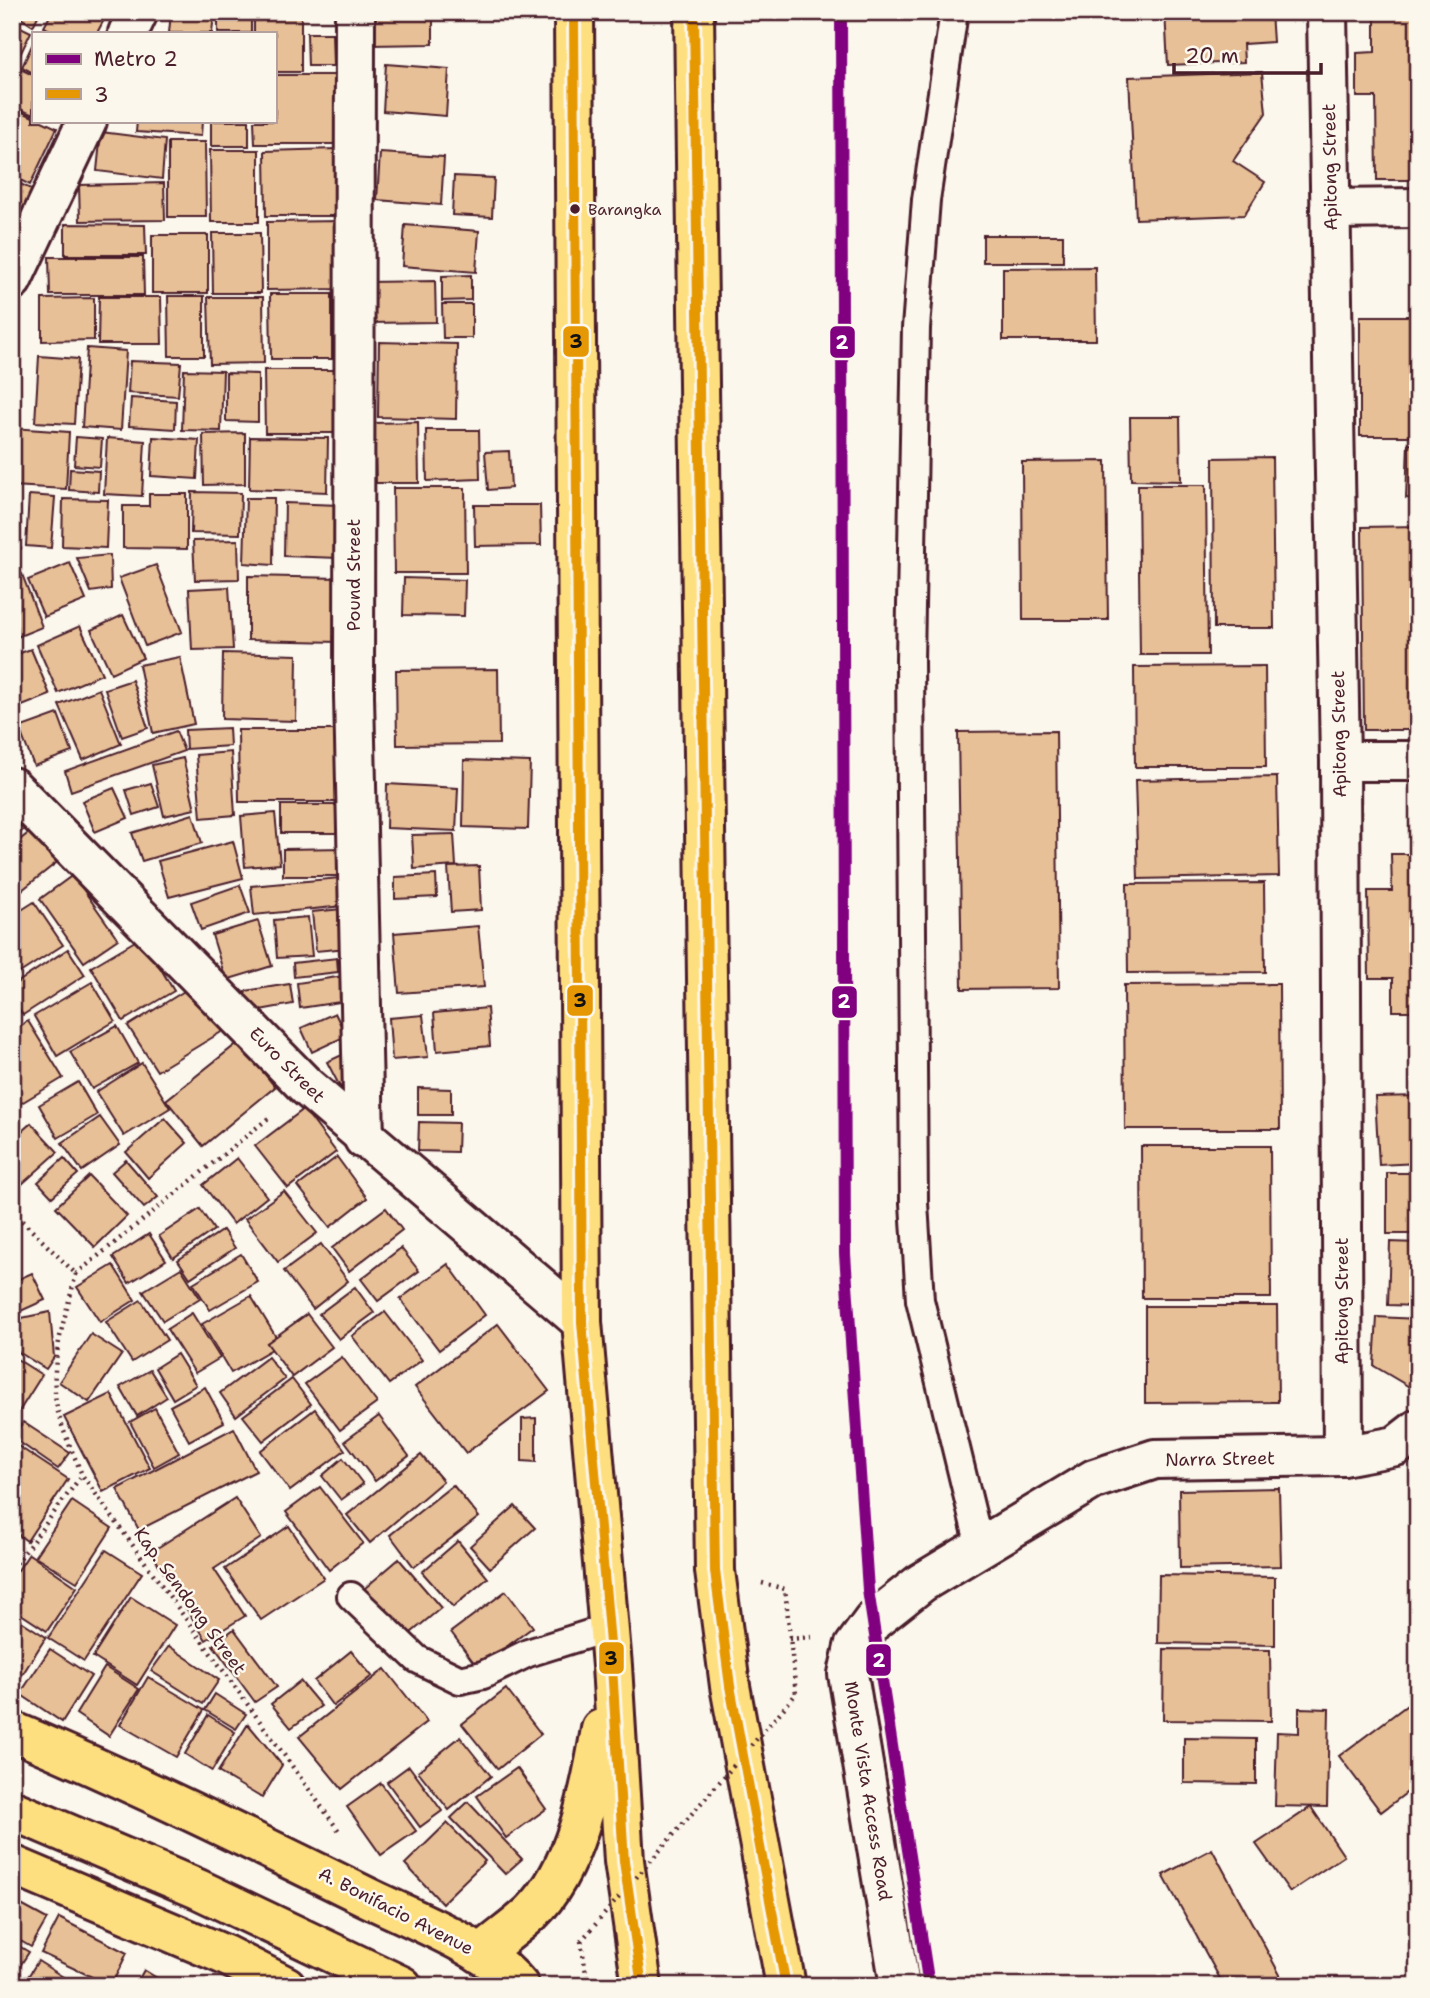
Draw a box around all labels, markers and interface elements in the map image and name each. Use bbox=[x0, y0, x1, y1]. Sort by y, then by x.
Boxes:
legend bbox=[32, 32, 276, 122]
scale bar bbox=[1174, 32, 1322, 76]
text: 20 m bbox=[1185, 42, 1239, 70]
text: Metro 2 bbox=[94, 45, 178, 73]
text: 3 bbox=[94, 81, 109, 109]
street label: Apitong Street bbox=[1317, 103, 1343, 231]
place label: Barangka bbox=[588, 199, 662, 220]
marker: Barangka bbox=[568, 202, 582, 216]
line badge: 3 bbox=[562, 325, 590, 358]
line badge: 2 bbox=[829, 325, 856, 359]
text: 3 bbox=[569, 329, 583, 354]
text: 2 bbox=[835, 330, 849, 355]
street label: Pound Street bbox=[342, 519, 366, 631]
street label: Apitong Street bbox=[1326, 670, 1352, 798]
line badge: 3 bbox=[566, 984, 594, 1017]
line badge: 2 bbox=[831, 985, 858, 1019]
text: 3 bbox=[573, 988, 587, 1013]
text: 2 bbox=[837, 989, 851, 1014]
street label: Euro Street bbox=[244, 1022, 330, 1108]
street label: Apitong Street bbox=[1330, 1237, 1354, 1365]
street label: Narra Street bbox=[1165, 1446, 1275, 1472]
street label: Kap. Sendong Street bbox=[128, 1523, 252, 1680]
line badge: 3 bbox=[598, 1641, 625, 1675]
line badge: 2 bbox=[865, 1643, 892, 1677]
text: 3 bbox=[604, 1646, 618, 1671]
text: 2 bbox=[872, 1648, 886, 1673]
street label: Monte Vista Access Road bbox=[839, 1679, 897, 1903]
street label: A. Bonifacio Avenue bbox=[314, 1861, 478, 1961]

